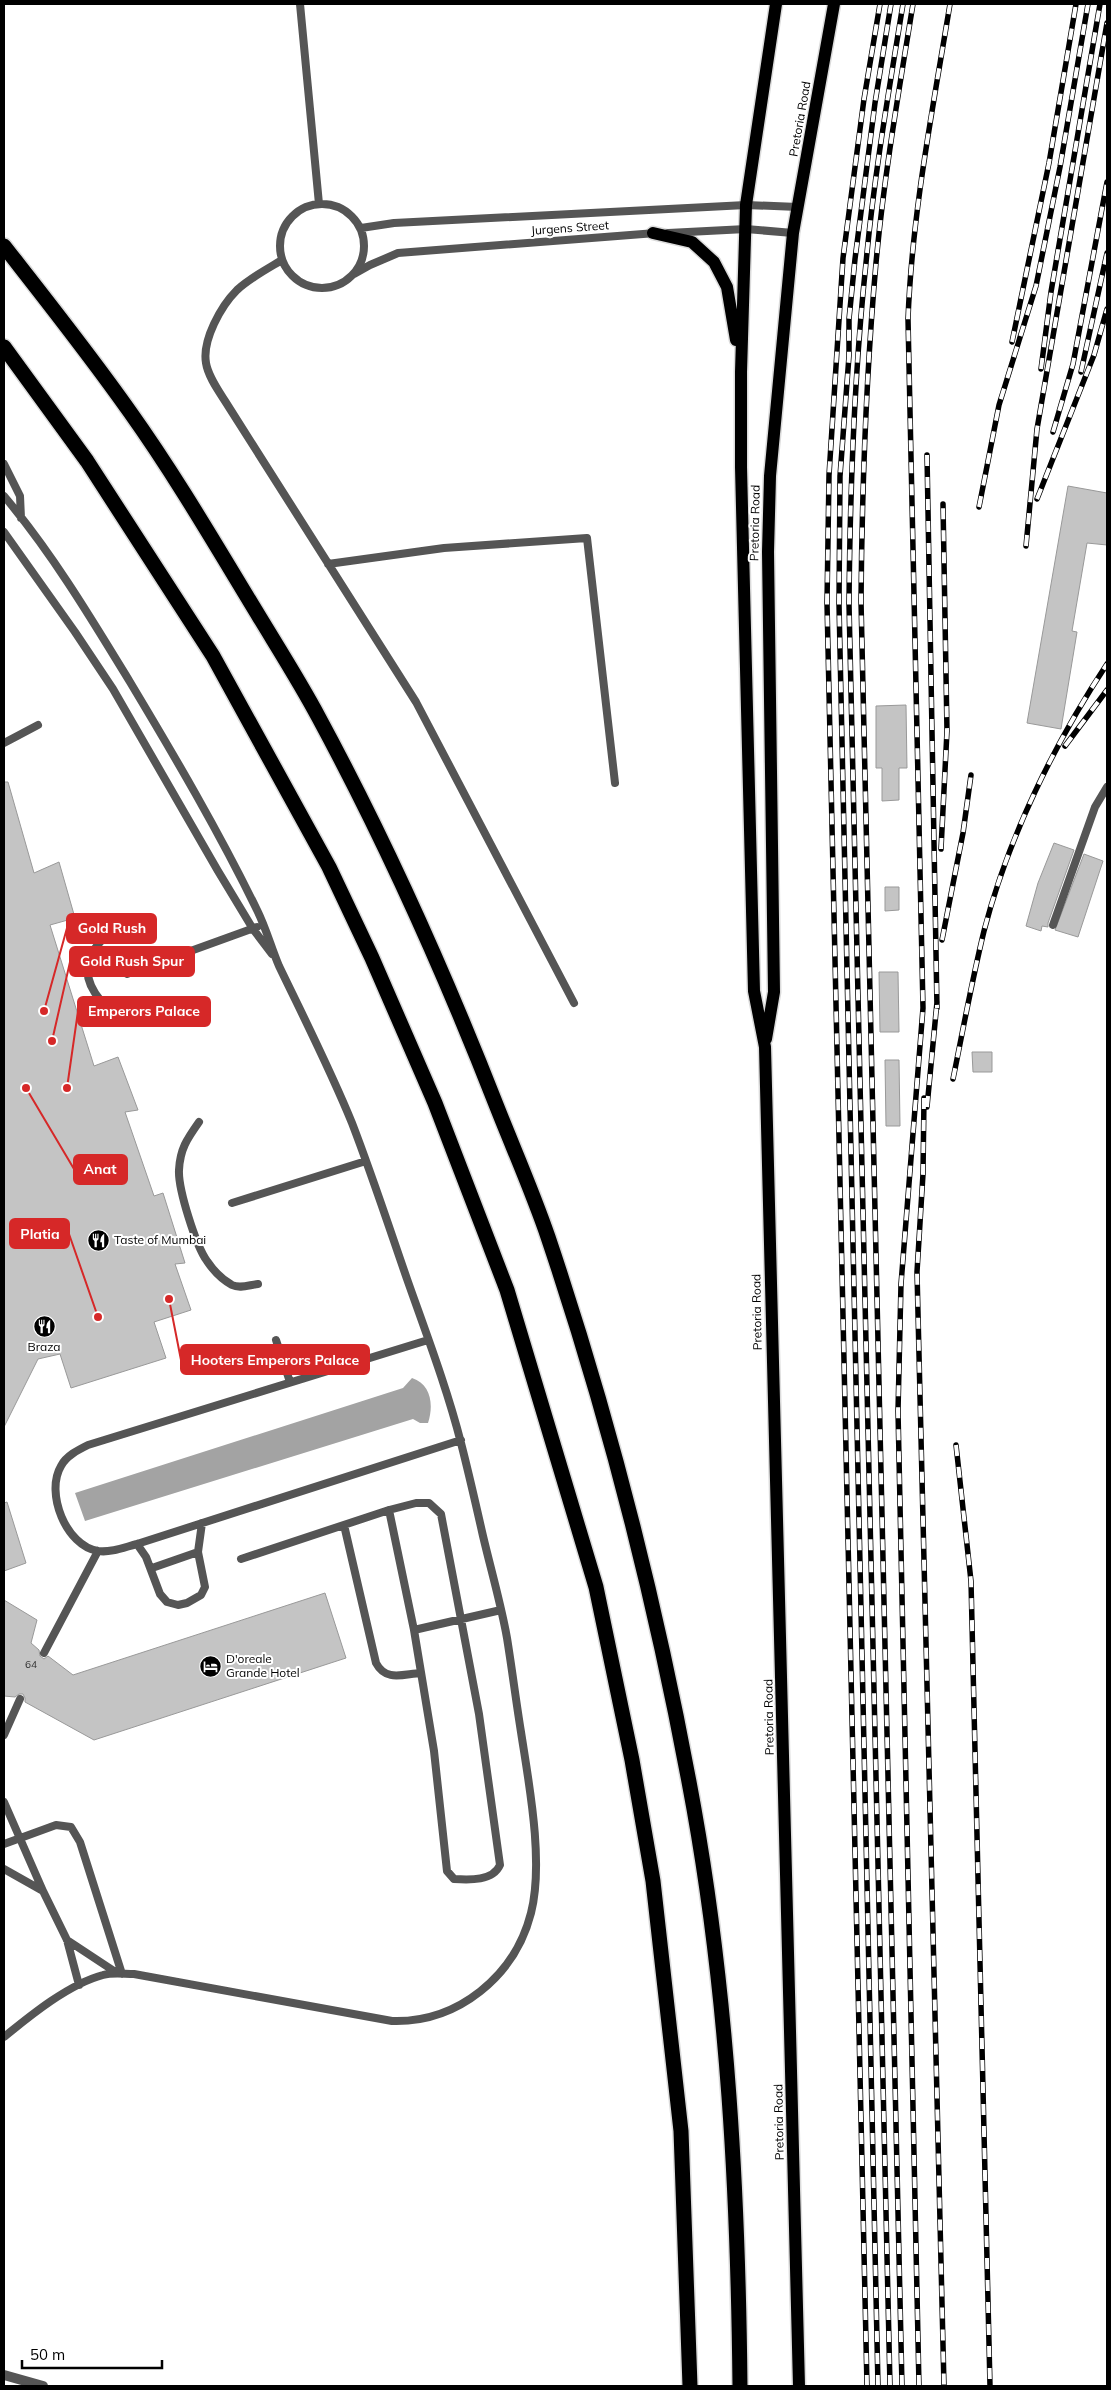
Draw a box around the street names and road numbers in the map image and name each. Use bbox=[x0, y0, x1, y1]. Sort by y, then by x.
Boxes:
street label: Pretoria Road bbox=[785, 80, 814, 158]
street label: Jurgens Street bbox=[530, 217, 610, 238]
street label: Pretoria Road bbox=[746, 485, 763, 561]
street label: Pretoria Road bbox=[748, 1274, 765, 1350]
street label: Pretoria Road bbox=[760, 1679, 777, 1755]
street label: Pretoria Road bbox=[770, 2084, 787, 2160]

